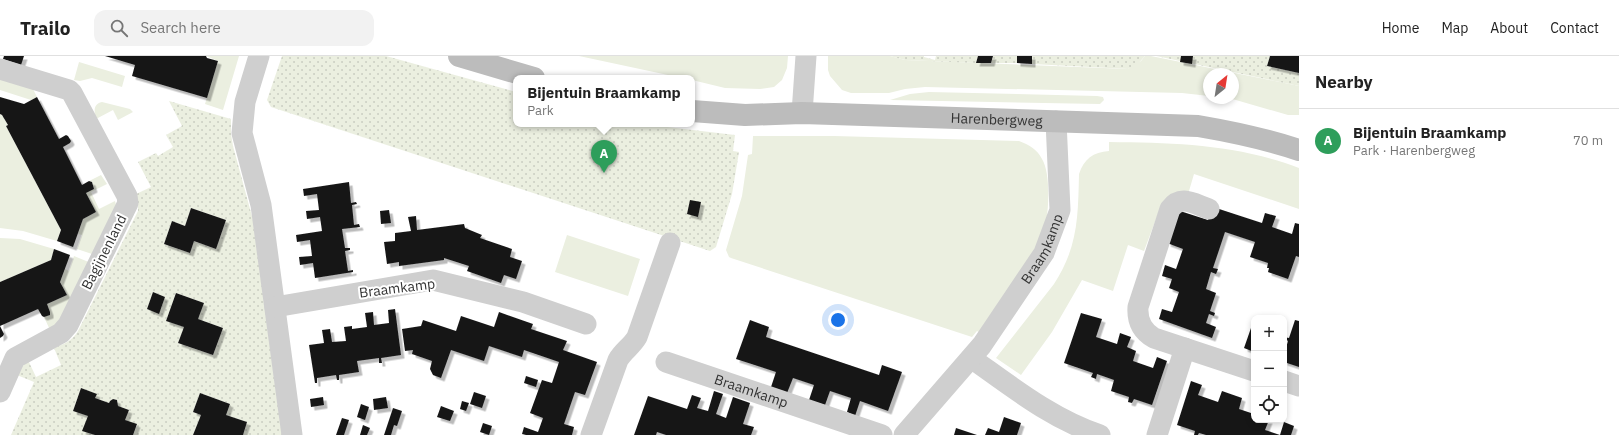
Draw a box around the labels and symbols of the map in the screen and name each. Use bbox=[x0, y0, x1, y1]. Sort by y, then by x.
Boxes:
north arrow bbox=[1203, 68, 1239, 104]
street label: Harenbergweg bbox=[950, 109, 1044, 130]
pin: A bbox=[591, 140, 617, 173]
street label: Bagijnenland bbox=[77, 211, 131, 293]
street label: Braamkamp bbox=[1017, 211, 1067, 287]
street label: Braamkamp bbox=[358, 274, 436, 302]
your location bbox=[828, 310, 848, 330]
street label: Braamkamp bbox=[712, 370, 790, 412]

